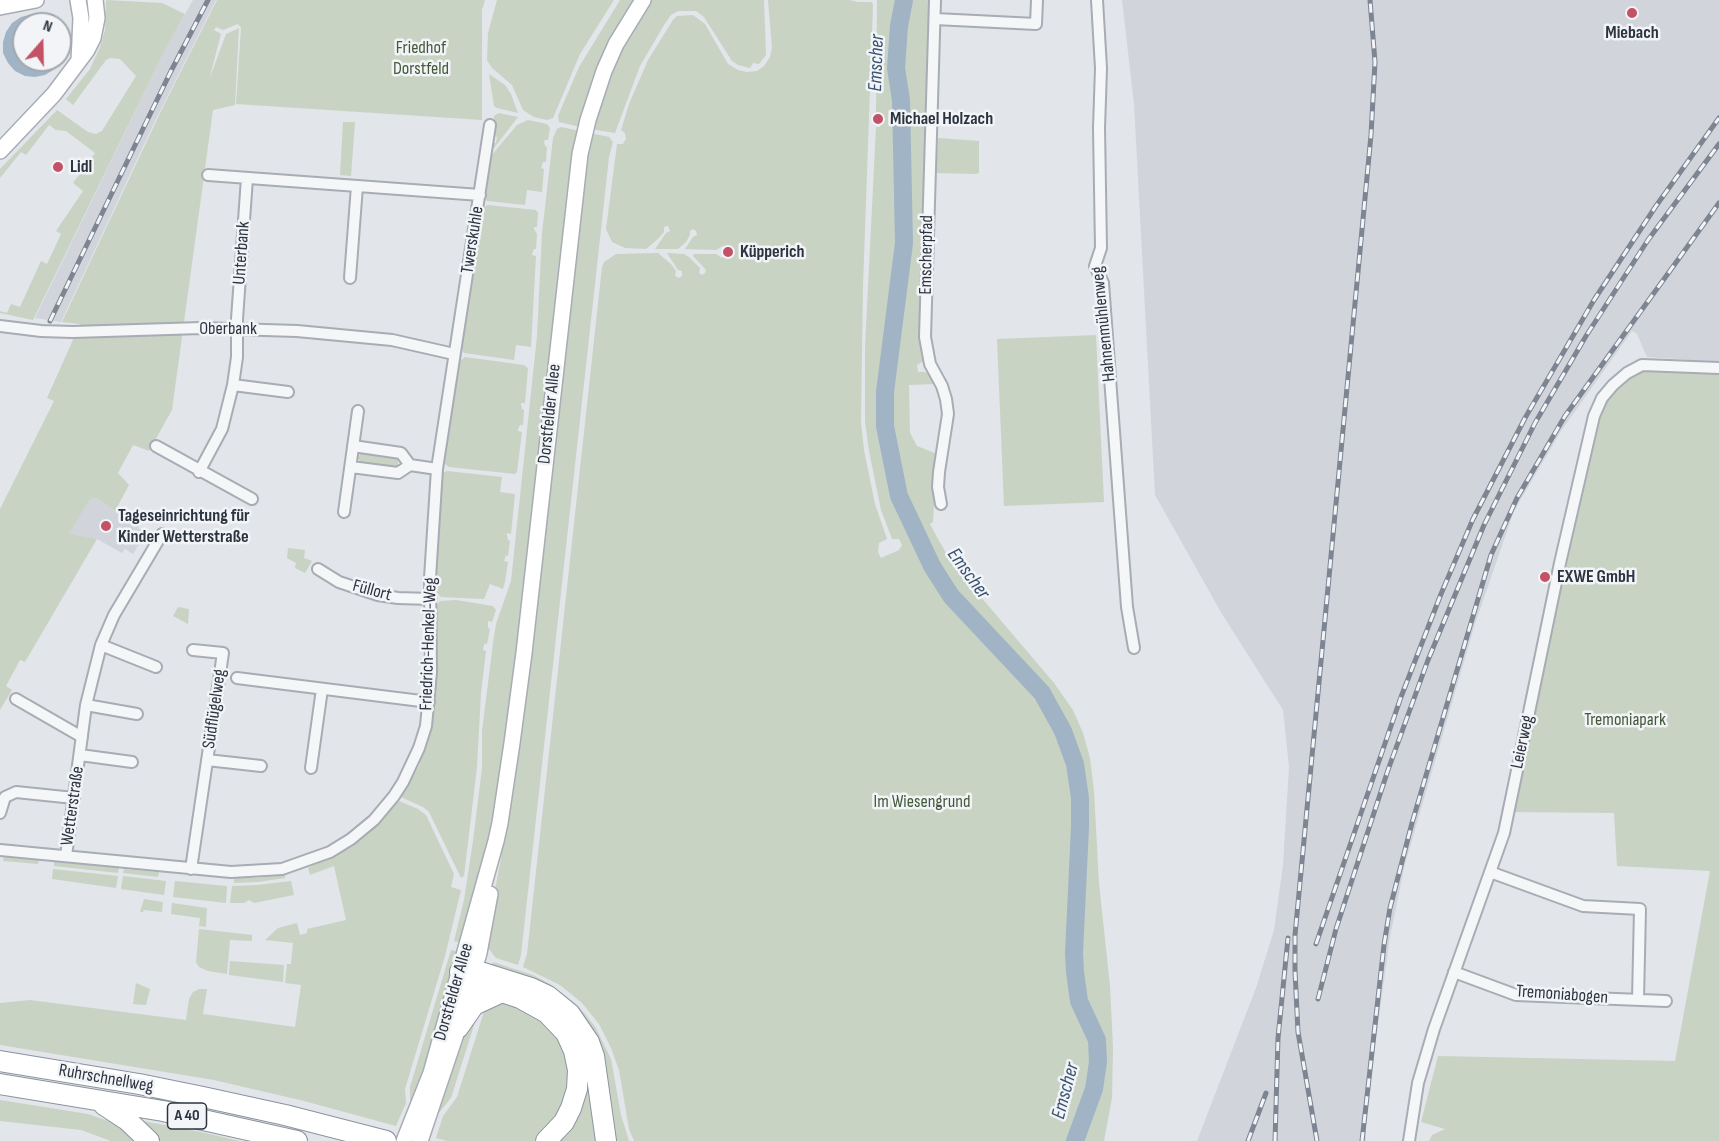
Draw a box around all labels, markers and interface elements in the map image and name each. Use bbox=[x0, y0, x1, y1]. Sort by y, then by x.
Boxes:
marker: Miebach bbox=[1625, 6, 1639, 20]
north arrow bbox=[12, 12, 72, 72]
text: N bbox=[40, 16, 55, 37]
place label: Miebach bbox=[1605, 22, 1659, 44]
water label: Emscher bbox=[864, 34, 890, 92]
park label: Friedhof Dorstfeld bbox=[393, 37, 449, 80]
place label: Michael Holzach bbox=[890, 108, 993, 130]
marker: Michael Holzach bbox=[871, 112, 885, 126]
place label: Lidl bbox=[70, 156, 92, 178]
marker: Lidl bbox=[51, 160, 65, 174]
street label: Twerskuhle bbox=[457, 205, 489, 275]
street label: Emscherpfad bbox=[916, 215, 938, 295]
street label: Unterbank bbox=[229, 221, 255, 285]
place label: Küpperich bbox=[740, 241, 805, 263]
marker: Küpperich bbox=[721, 245, 735, 259]
street label: Hahnenmühlenweg bbox=[1087, 265, 1121, 383]
street label: Oberbank bbox=[199, 318, 257, 340]
street label: Dorstfelder Allee bbox=[534, 363, 566, 465]
place label: Tageseinrichtung für Kinder Wetterstraße bbox=[118, 505, 250, 548]
marker: Tageseinrichtung für Kinder Wetterstraße bbox=[99, 519, 113, 533]
water label: Emscher bbox=[941, 544, 995, 604]
place label: EXWE GmbH bbox=[1557, 566, 1635, 588]
marker: EXWE GmbH bbox=[1538, 570, 1552, 584]
street label: Füllort bbox=[350, 575, 394, 607]
street label: Friedrich-Henkel-Weg bbox=[416, 577, 442, 711]
street label: Südflügelweg bbox=[199, 668, 231, 750]
park label: Tremoniapark bbox=[1584, 709, 1666, 731]
street label: Leierweg bbox=[1507, 713, 1539, 771]
street label: Wetterstraße bbox=[57, 765, 89, 847]
park label: Im Wiesengrund bbox=[874, 791, 970, 813]
street label: Dorstfelder Allee bbox=[430, 941, 478, 1043]
street label: Tremoniabogen bbox=[1515, 981, 1609, 1009]
street label: Ruhrschnellweg bbox=[57, 1060, 155, 1098]
water label: Emscher bbox=[1047, 1060, 1085, 1122]
road number: A 40 bbox=[168, 1103, 207, 1129]

